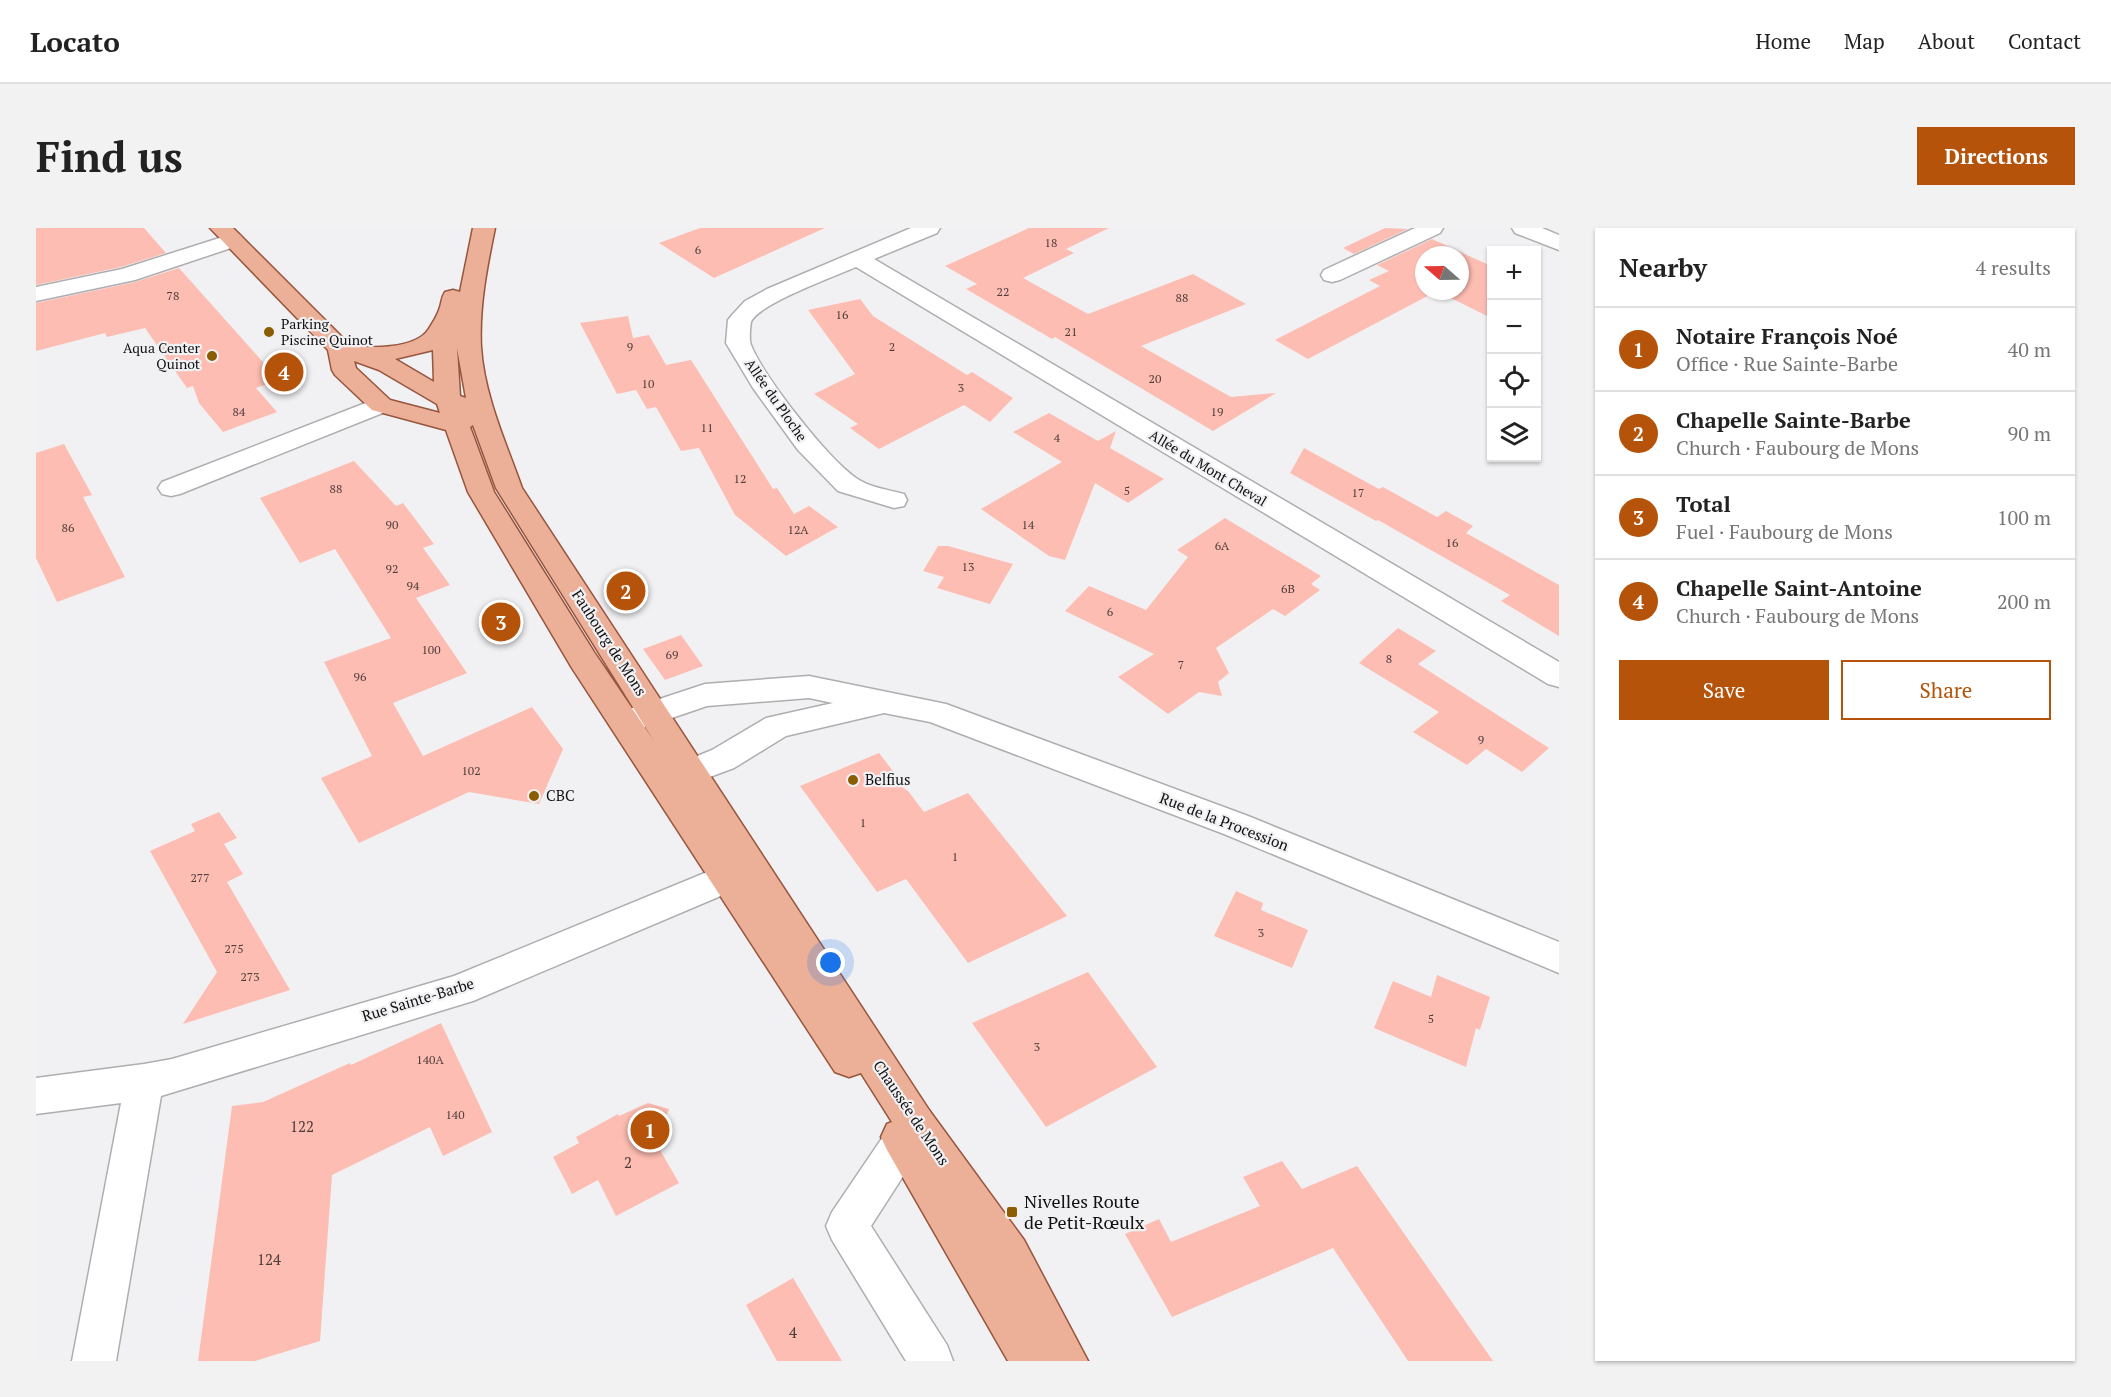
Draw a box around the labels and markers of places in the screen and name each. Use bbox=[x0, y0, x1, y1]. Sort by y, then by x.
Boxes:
place label: Parking Piscine Quinot bbox=[281, 314, 374, 349]
marker: Parking Piscine Quinot bbox=[262, 325, 276, 339]
place label: Aqua Center Quinot bbox=[123, 338, 201, 373]
marker: Aqua Center Quinot bbox=[205, 349, 219, 363]
pin: 4 bbox=[264, 350, 304, 394]
pin: 2 bbox=[606, 568, 646, 614]
pin: 3 bbox=[482, 600, 520, 644]
place label: Belfius bbox=[865, 769, 910, 789]
marker: Belfius bbox=[846, 773, 860, 787]
place label: CBC bbox=[546, 785, 575, 805]
marker: CBC bbox=[527, 789, 541, 803]
pin: 1 bbox=[630, 1108, 670, 1152]
place label: Nivelles Route de Petit-Rœulx bbox=[1024, 1189, 1145, 1234]
marker: Nivelles Route de Petit-Rœulx bbox=[1005, 1205, 1019, 1219]

